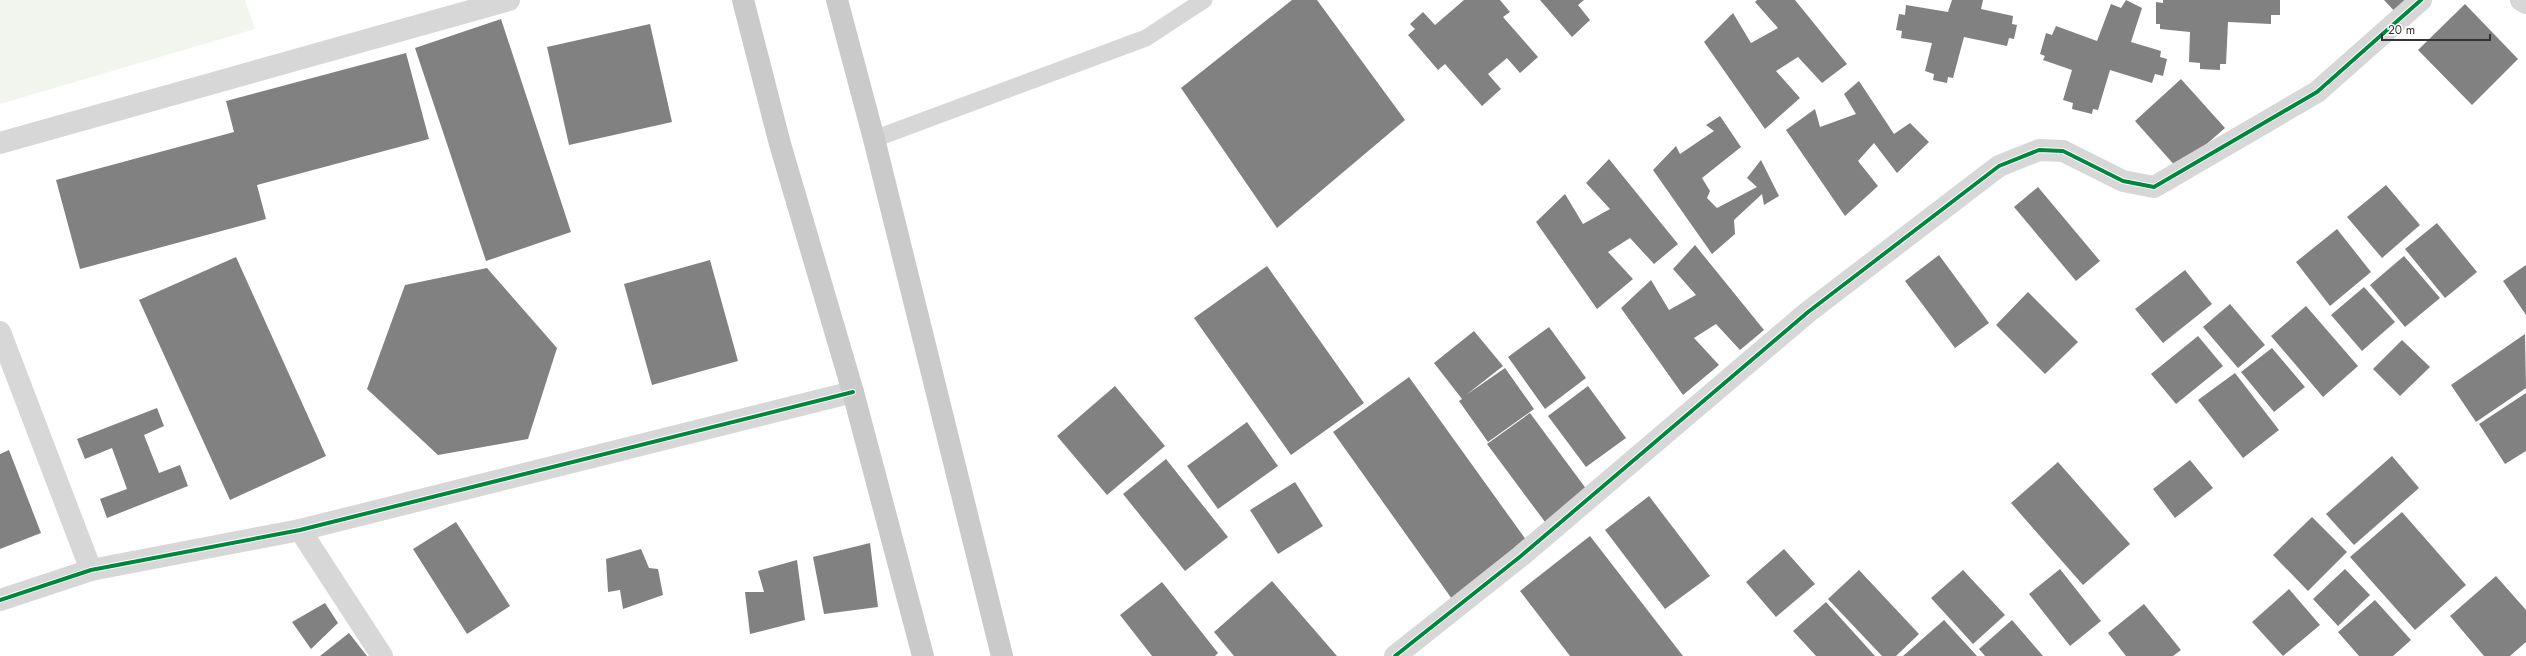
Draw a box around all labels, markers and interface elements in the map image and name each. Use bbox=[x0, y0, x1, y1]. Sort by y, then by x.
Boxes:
scale bar bbox=[2382, 16, 2490, 42]
text: 20 m bbox=[2388, 21, 2415, 39]

